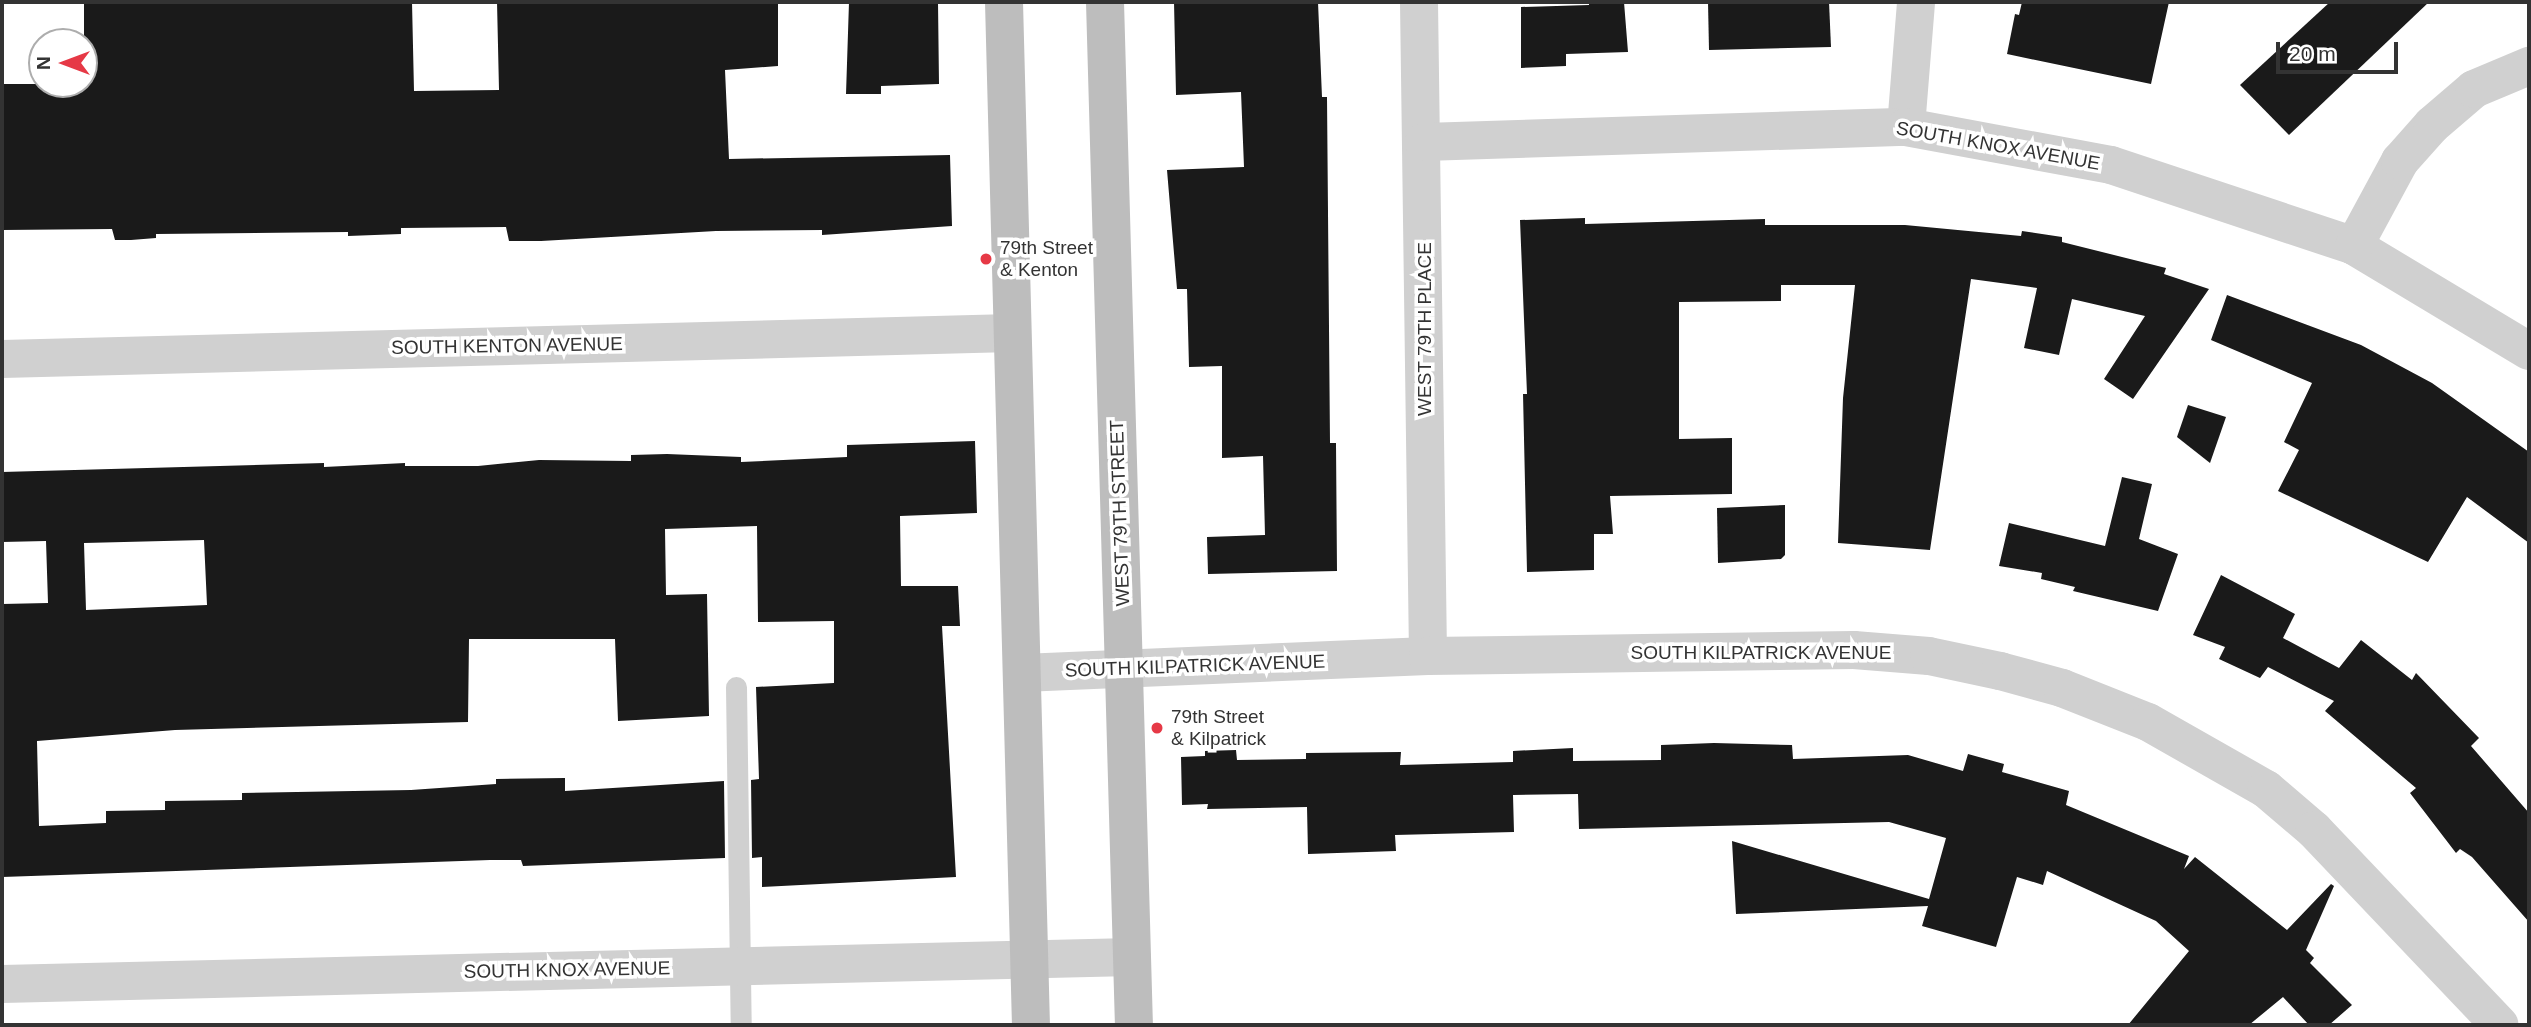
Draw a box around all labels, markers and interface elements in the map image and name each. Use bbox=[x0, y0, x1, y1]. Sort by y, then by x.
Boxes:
north arrow bbox=[28, 28, 98, 98]
scale bar bbox=[2279, 28, 2402, 72]
text: 20 m bbox=[2289, 42, 2336, 65]
text: N bbox=[33, 56, 54, 70]
street label: SOUTH KNOX AVENUE bbox=[1894, 117, 2102, 175]
place label: 79th Street & Kenton bbox=[1000, 237, 1093, 281]
street label: WEST 79TH PLACE bbox=[1414, 242, 1436, 416]
marker: 79th Street & Kenton bbox=[978, 251, 994, 267]
street label: SOUTH KENTON AVENUE bbox=[391, 333, 623, 359]
street label: WEST 79TH STREET bbox=[1105, 419, 1135, 607]
street label: SOUTH KILPATRICK AVENUE bbox=[1630, 642, 1892, 664]
street label: SOUTH KILPATRICK AVENUE bbox=[1064, 650, 1326, 682]
place label: 79th Street & Kilpatrick bbox=[1171, 706, 1266, 750]
marker: 79th Street & Kilpatrick bbox=[1149, 720, 1165, 736]
street label: SOUTH KNOX AVENUE bbox=[463, 957, 671, 983]

